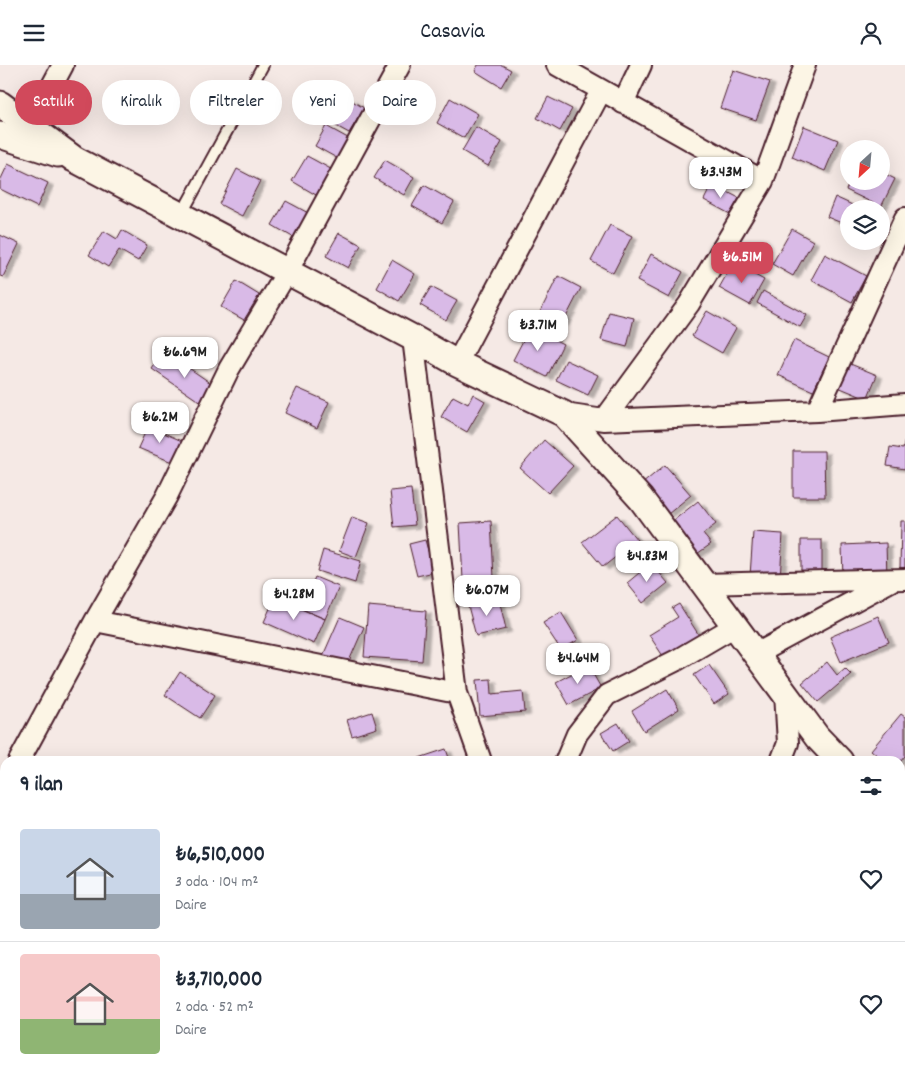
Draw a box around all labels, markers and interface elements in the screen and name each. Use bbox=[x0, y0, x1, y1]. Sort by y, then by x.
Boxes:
text: Casavia bbox=[420, 17, 485, 48]
icon: menu bbox=[20, 19, 48, 47]
icon: person bbox=[857, 19, 885, 47]
chip: Satılık bbox=[15, 80, 92, 125]
chip: Kiralık bbox=[102, 80, 180, 125]
chip: Filtreler bbox=[190, 80, 282, 125]
chip: Yeni bbox=[292, 80, 354, 125]
chip: Daire bbox=[364, 80, 436, 125]
north arrow bbox=[840, 140, 890, 190]
map controls bbox=[840, 140, 890, 250]
pin: ₺3.43M bbox=[680, 157, 762, 199]
text: ₺3.43M bbox=[700, 161, 742, 184]
button: layers bbox=[840, 200, 890, 250]
pin: ₺6.51M bbox=[701, 241, 783, 284]
text: ₺6.51M bbox=[722, 246, 762, 269]
pin: ₺3.71M bbox=[497, 309, 579, 352]
text: ₺3.71M bbox=[519, 314, 557, 337]
pin: ₺6.69M bbox=[144, 337, 226, 379]
text: ₺6.69M bbox=[163, 341, 207, 364]
pin: ₺6.2M bbox=[125, 401, 195, 444]
text: ₺6.2M bbox=[142, 406, 178, 429]
pin: ₺4.83M bbox=[606, 541, 688, 583]
text: ₺4.83M bbox=[626, 545, 668, 568]
pin: ₺6.07M bbox=[446, 575, 528, 617]
pin: ₺4.28M bbox=[253, 579, 335, 621]
text: ₺6.07M bbox=[465, 579, 509, 602]
text: ₺4.28M bbox=[274, 583, 315, 606]
pin: ₺4.64M bbox=[537, 643, 619, 685]
text: ₺4.64M bbox=[557, 647, 599, 670]
text: 9 ilan bbox=[20, 771, 63, 801]
icon: filters bbox=[857, 772, 885, 800]
text: ₺6,510,000 bbox=[175, 841, 265, 871]
icon: home bbox=[60, 849, 120, 909]
icon: heart bbox=[857, 865, 885, 893]
text: 3 oda · 104 m² bbox=[175, 871, 258, 894]
text: Daire bbox=[175, 894, 207, 917]
text: ₺3,710,000 bbox=[175, 966, 262, 996]
icon: home bbox=[60, 974, 120, 1034]
icon: heart bbox=[857, 990, 885, 1018]
text: 2 oda · 52 m² bbox=[175, 996, 254, 1019]
text: Daire bbox=[175, 1019, 207, 1042]

